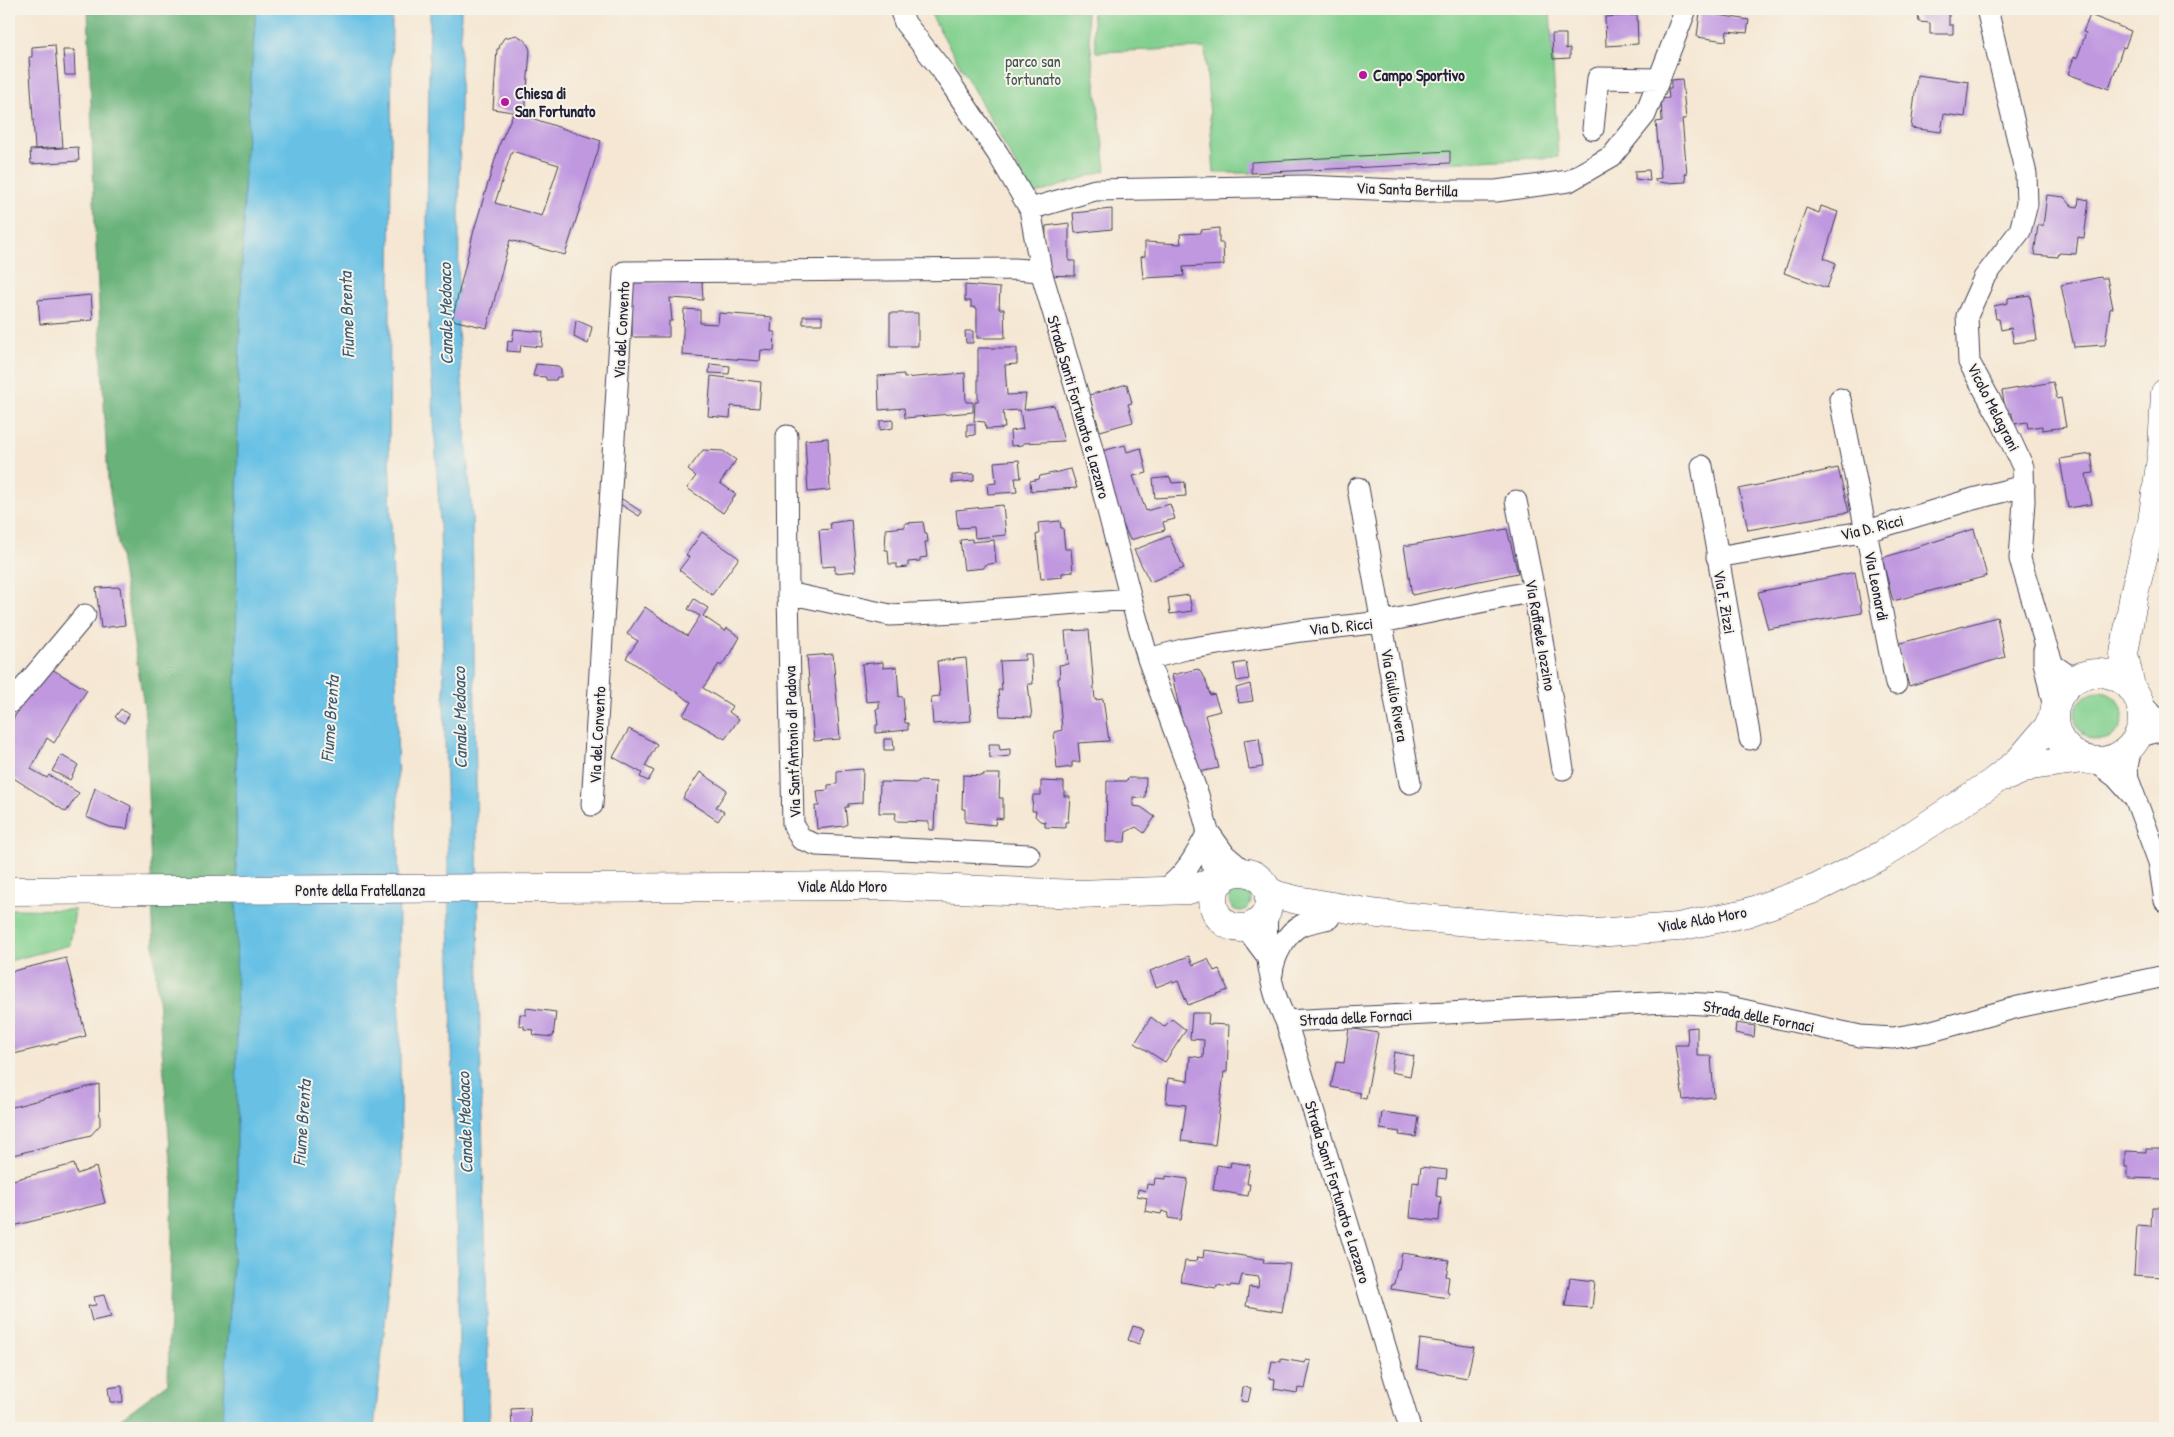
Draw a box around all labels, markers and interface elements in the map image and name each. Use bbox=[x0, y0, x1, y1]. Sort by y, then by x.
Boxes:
park label: parco san fortunato bbox=[1005, 50, 1061, 90]
place label: Campo Sportivo bbox=[1373, 64, 1465, 87]
marker: Campo Sportivo bbox=[1357, 69, 1369, 81]
place label: Chiesa di San Fortunato bbox=[515, 82, 596, 122]
marker: Chiesa di San Fortunato bbox=[499, 96, 511, 108]
street label: Via Santa Bertilla bbox=[1356, 176, 1458, 202]
water label: Canale Medoaco bbox=[432, 261, 459, 365]
water label: Fiume Brenta bbox=[332, 270, 360, 358]
street label: Via del Convento bbox=[607, 280, 635, 379]
street label: Strada Santi Fortunato e Lazzaro bbox=[1042, 313, 1116, 502]
street label: Vicolo Melagrani bbox=[1962, 359, 2026, 455]
street label: Via D. Ricci bbox=[1838, 509, 1906, 545]
street label: Via Leonardi bbox=[1859, 549, 1895, 623]
street label: Via F. Zizzi bbox=[1709, 568, 1741, 636]
street label: Via Raffaele Iozzino bbox=[1520, 578, 1562, 693]
street label: Via D. Ricci bbox=[1308, 612, 1374, 640]
street label: Via Giulio Rivera bbox=[1376, 647, 1414, 743]
water label: Canale Medoaco bbox=[446, 665, 473, 769]
street label: Via Sant'Antonio di Padova bbox=[778, 666, 806, 818]
water label: Fiume Brenta bbox=[314, 673, 345, 763]
street label: Via del Convento bbox=[583, 685, 611, 784]
street label: Viale Aldo Moro bbox=[797, 875, 888, 897]
street label: Ponte della Fratellanza bbox=[295, 879, 425, 901]
street label: Viale Aldo Moro bbox=[1656, 900, 1749, 938]
street label: Strada delle Fornaci bbox=[1701, 994, 1817, 1038]
street label: Strada delle Fornaci bbox=[1299, 1003, 1413, 1031]
water label: Canale Medoaco bbox=[450, 1070, 479, 1174]
water label: Fiume Brenta bbox=[286, 1077, 317, 1167]
street label: Strada Santi Fortunato e Lazzaro bbox=[1300, 1098, 1376, 1286]

